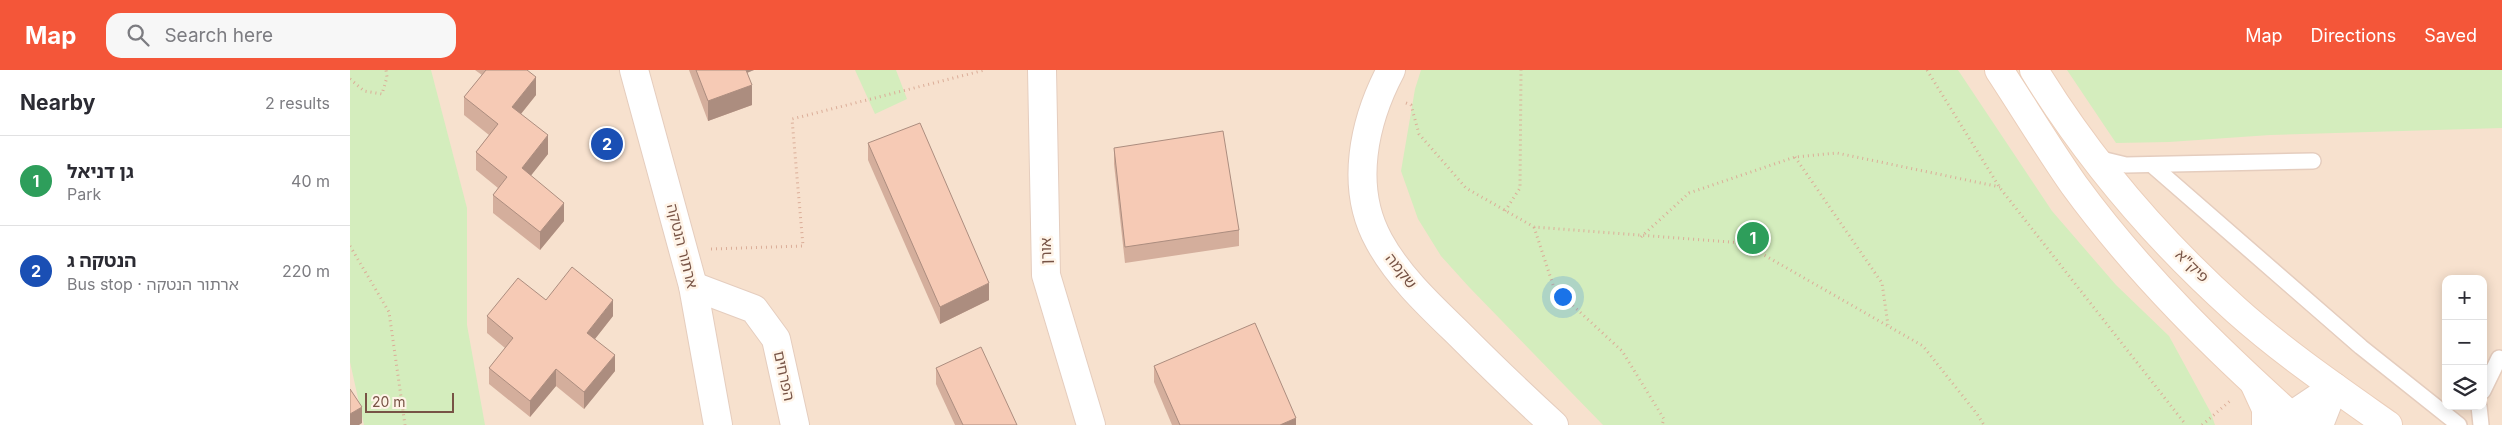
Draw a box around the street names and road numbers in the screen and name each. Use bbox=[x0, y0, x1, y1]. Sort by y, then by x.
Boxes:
street label: ארתור הנטקה bbox=[663, 202, 702, 290]
street label: אורן bbox=[1036, 238, 1055, 264]
street label: פיק"א bbox=[2172, 245, 2213, 286]
street label: שקמה bbox=[1382, 249, 1421, 292]
street label: הפרחים bbox=[770, 349, 799, 403]

